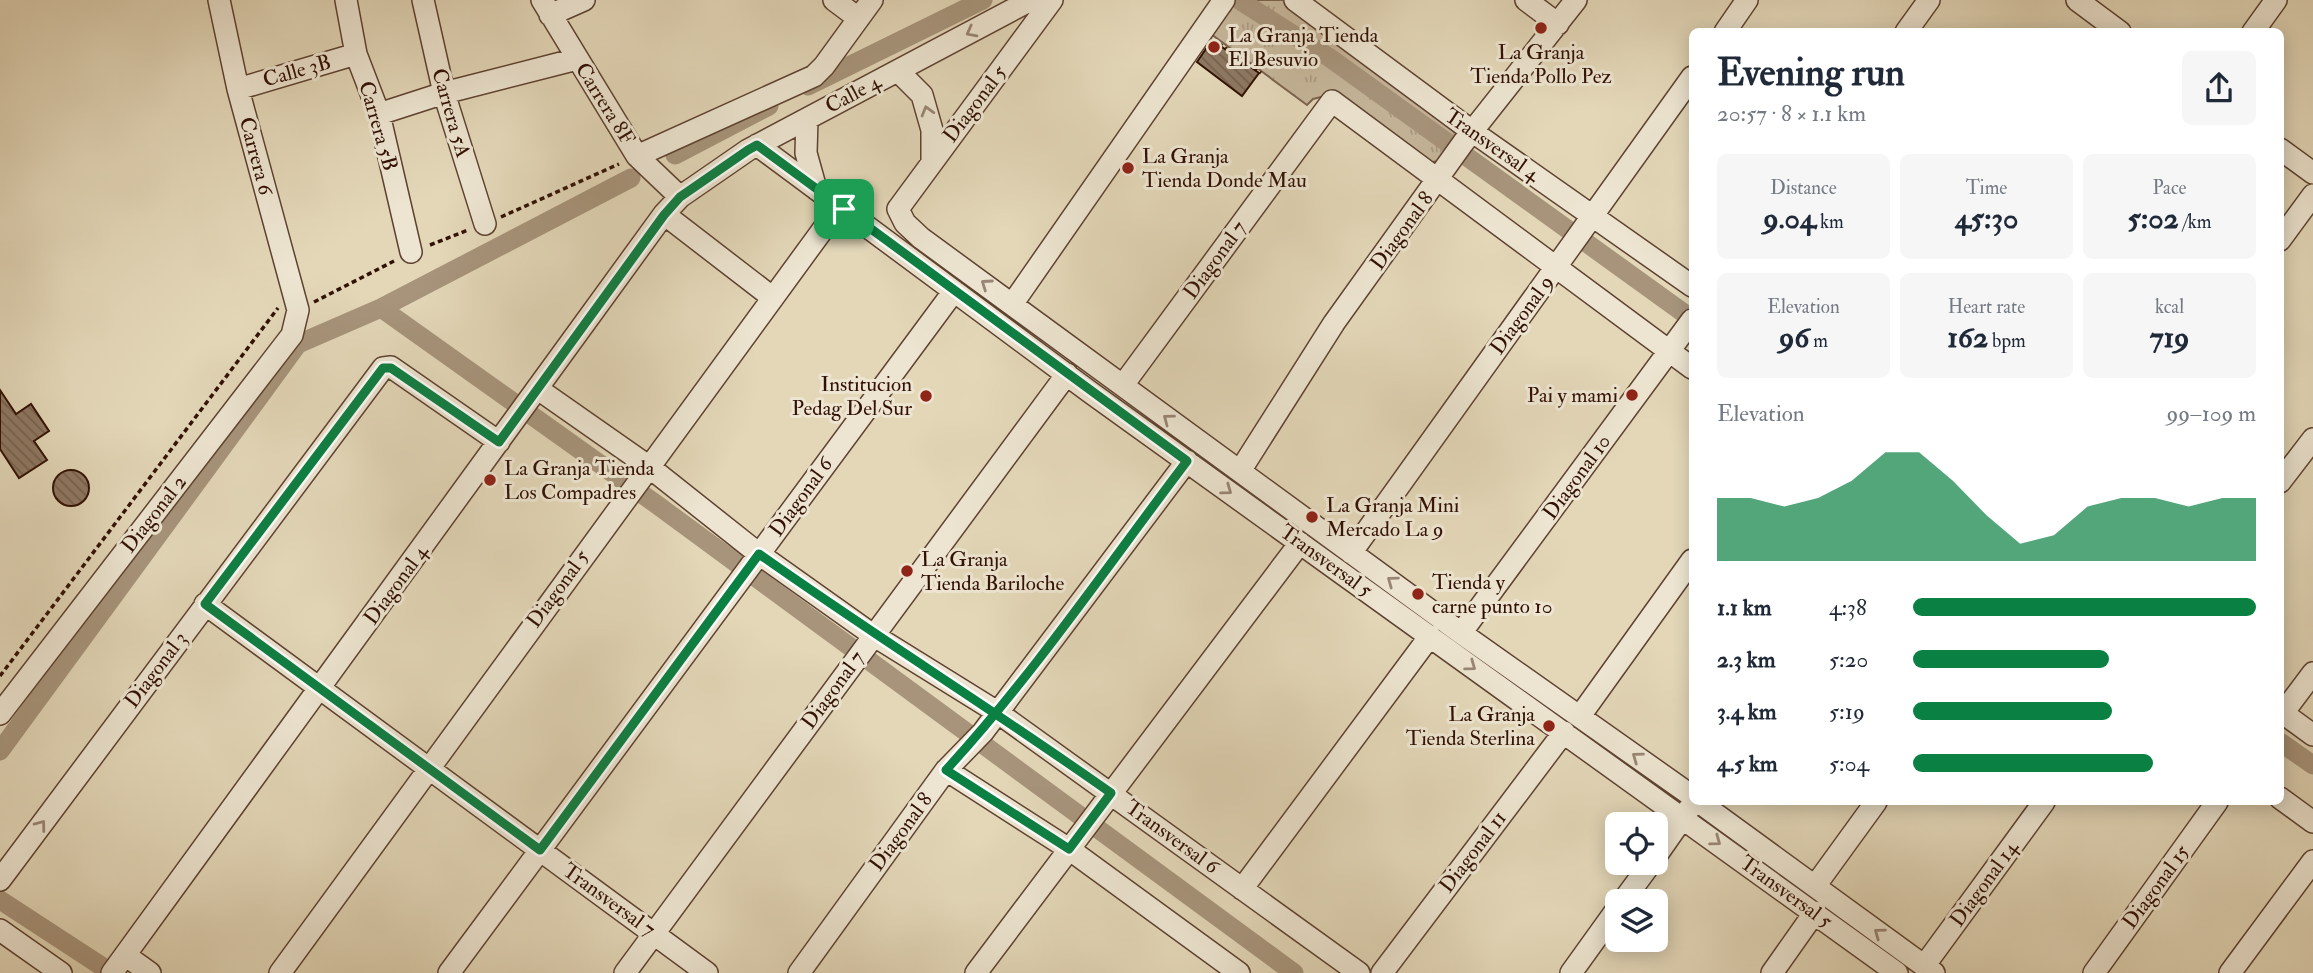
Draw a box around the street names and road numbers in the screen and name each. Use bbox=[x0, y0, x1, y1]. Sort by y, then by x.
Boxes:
street label: Calle 3B bbox=[260, 48, 334, 94]
street label: Carrera 8F bbox=[569, 58, 641, 150]
street label: Diagonal 5 bbox=[937, 59, 1013, 148]
street label: Carrera 5A bbox=[425, 65, 477, 161]
street label: Calle 4 bbox=[821, 67, 887, 120]
street label: Carrera 5B bbox=[352, 78, 404, 174]
street label: Transversal 4 bbox=[1439, 102, 1546, 189]
street label: Carrera 6 bbox=[233, 114, 280, 199]
street label: Diagonal 8 bbox=[1364, 186, 1440, 276]
street label: Diagonal 7 bbox=[1177, 215, 1253, 305]
street label: Diagonal 9 bbox=[1484, 270, 1560, 360]
street label: Diagonal 10 bbox=[1537, 429, 1617, 525]
street label: Diagonal 6 bbox=[763, 451, 840, 542]
street label: Diagonal 2 bbox=[115, 470, 193, 558]
street label: Transversal 5 bbox=[1274, 518, 1378, 604]
street label: Diagonal 4 bbox=[358, 538, 435, 630]
street label: Diagonal 5 bbox=[521, 544, 596, 633]
street label: Diagonal 3 bbox=[118, 626, 194, 714]
street label: Diagonal 7 bbox=[795, 645, 871, 735]
street label: Diagonal 8 bbox=[863, 787, 939, 877]
street label: Transversal 6 bbox=[1120, 794, 1225, 881]
street label: Diagonal 11 bbox=[1433, 806, 1513, 898]
street label: Diagonal 14 bbox=[1944, 834, 2025, 932]
street label: Diagonal 15 bbox=[2116, 839, 2196, 934]
street label: Transversal 5 bbox=[1734, 849, 1838, 935]
street label: Transversal 7 bbox=[557, 857, 661, 943]

